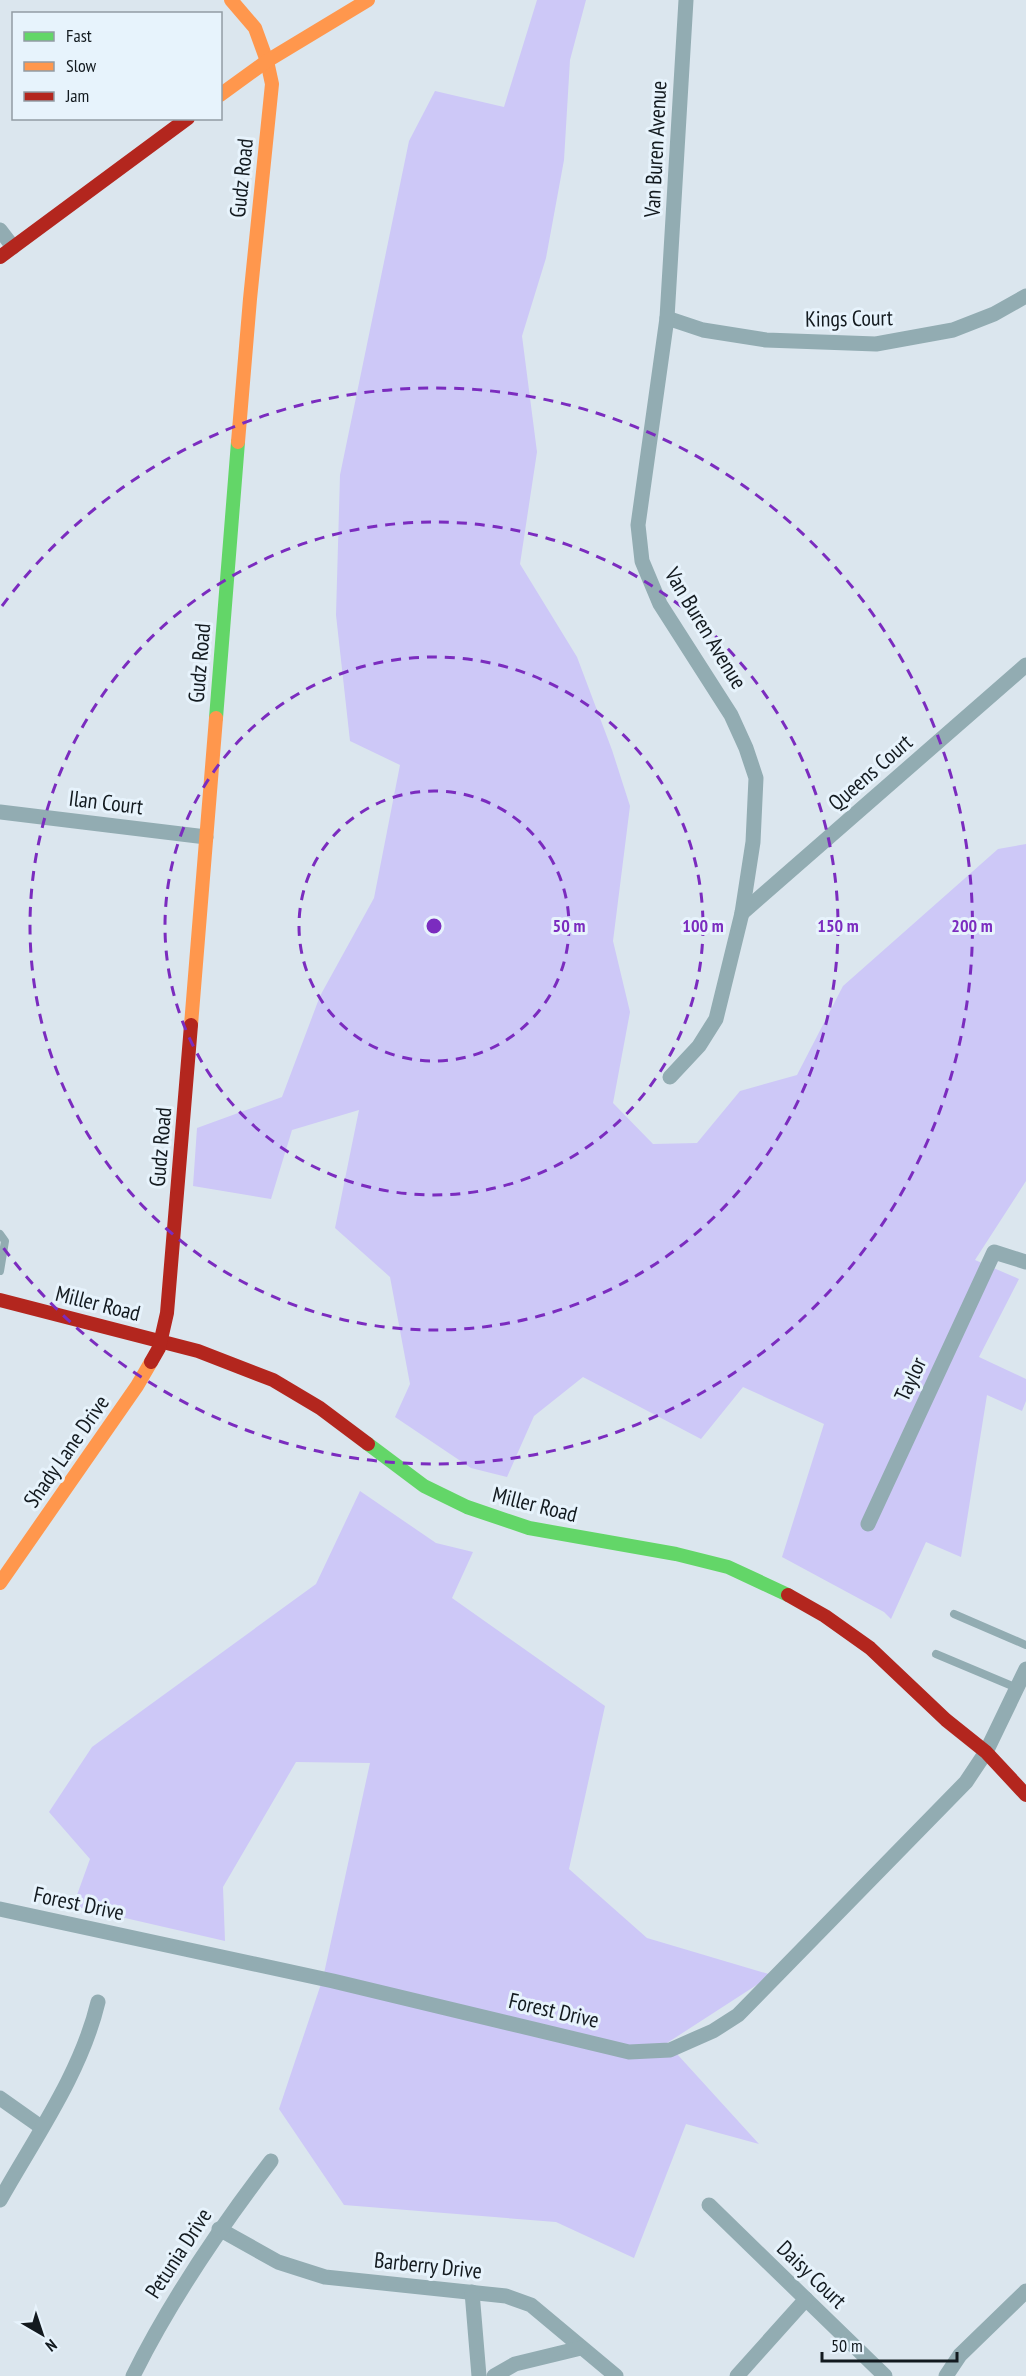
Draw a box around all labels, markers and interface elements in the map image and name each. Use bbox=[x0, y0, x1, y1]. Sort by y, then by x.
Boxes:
legend bbox=[12, 12, 222, 120]
text: Fast bbox=[66, 24, 92, 47]
text: Slow bbox=[66, 54, 97, 77]
street label: Van Buren Avenue bbox=[637, 80, 673, 219]
text: Jam bbox=[65, 84, 89, 107]
street label: Gudz Road bbox=[223, 137, 259, 219]
street label: Kings Court bbox=[805, 303, 893, 333]
street label: Van Buren Avenue bbox=[658, 561, 753, 694]
street label: Gudz Road bbox=[182, 622, 216, 704]
street label: Queens Court bbox=[822, 728, 918, 816]
street label: Ilan Court bbox=[67, 784, 145, 820]
text: 50 m bbox=[553, 914, 585, 937]
text: 100 m bbox=[682, 914, 724, 937]
text: 150 m bbox=[817, 914, 859, 937]
text: 200 m bbox=[951, 914, 993, 937]
centre of rings bbox=[424, 916, 444, 936]
street label: Gudz Road bbox=[143, 1106, 177, 1188]
street label: Miller Road bbox=[53, 1279, 143, 1327]
street label: Taylor bbox=[888, 1352, 932, 1406]
street label: Shady Lane Drive bbox=[17, 1389, 115, 1513]
street label: Miller Road bbox=[490, 1480, 580, 1528]
street label: Forest Drive bbox=[31, 1880, 127, 1926]
street label: Forest Drive bbox=[506, 1986, 602, 2034]
street label: Petunia Drive bbox=[139, 2203, 217, 2303]
street label: Daisy Court bbox=[771, 2234, 853, 2314]
street label: Barberry Drive bbox=[373, 2245, 483, 2285]
north arrow bbox=[12, 2304, 72, 2364]
scale bar bbox=[822, 2325, 957, 2363]
text: 50 m bbox=[831, 2334, 863, 2357]
text: N bbox=[42, 2335, 61, 2356]

